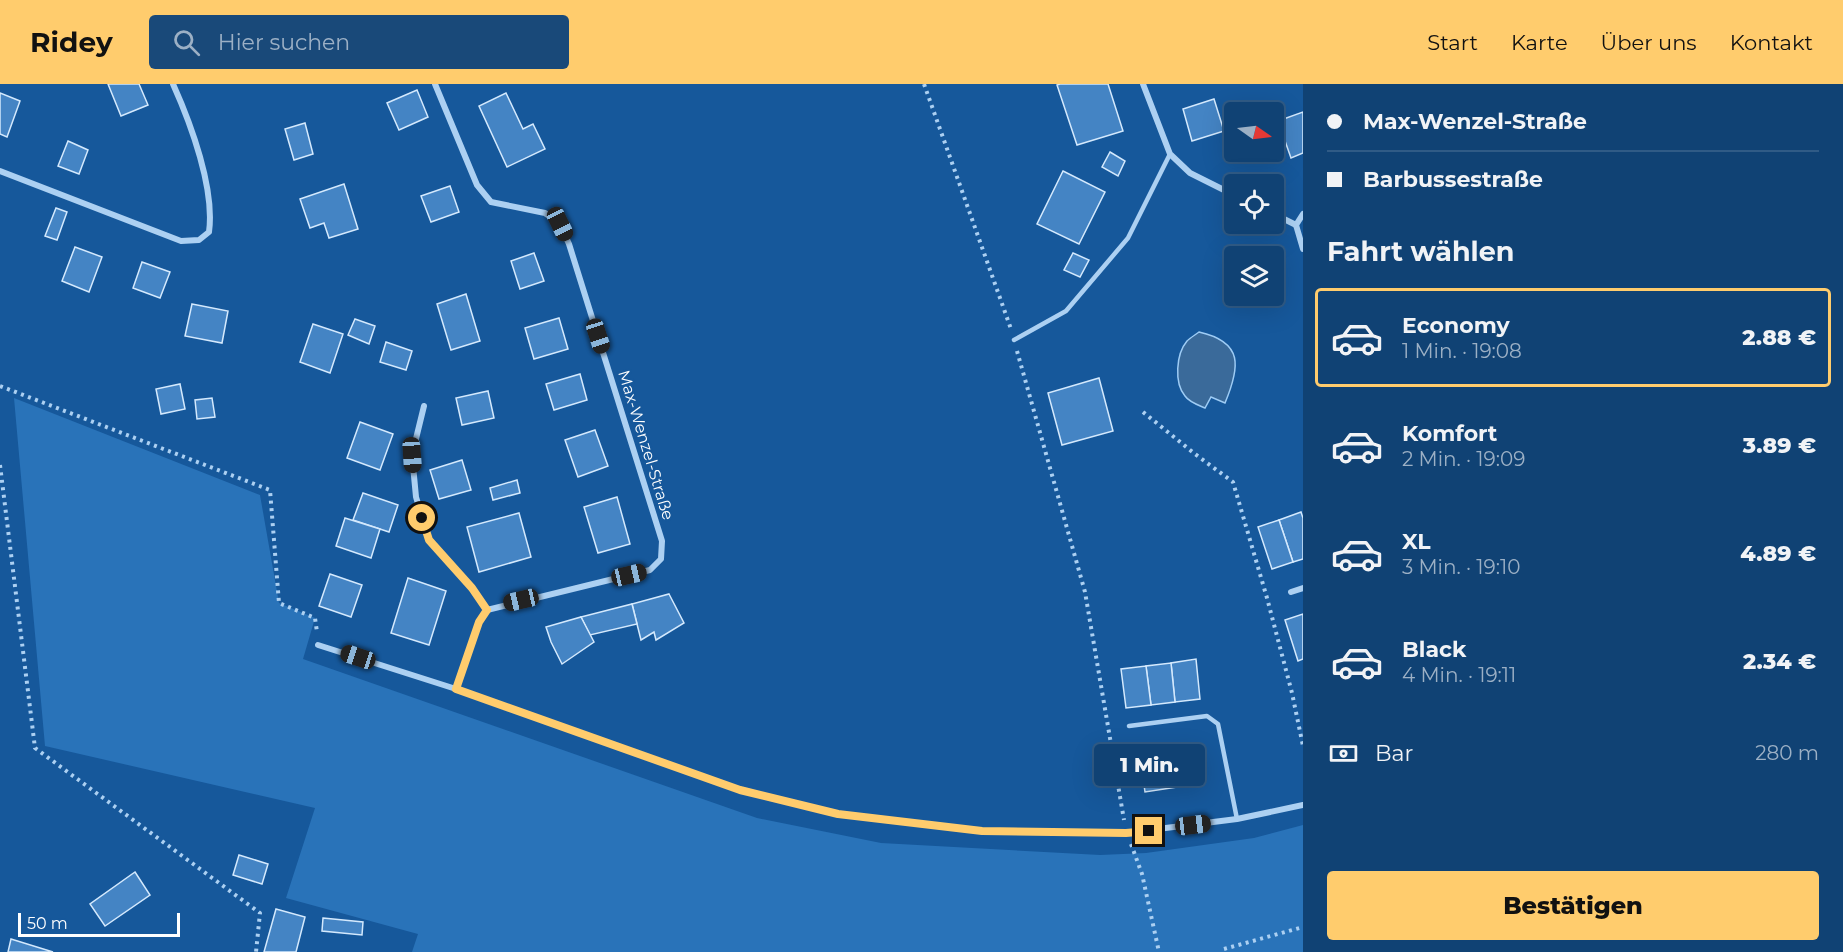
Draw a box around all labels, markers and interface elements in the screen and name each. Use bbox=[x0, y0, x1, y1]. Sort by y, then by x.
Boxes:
search box bbox=[149, 15, 569, 69]
text: Ridey bbox=[30, 25, 113, 59]
icon: search bbox=[170, 26, 203, 59]
text: Hier suchen bbox=[218, 29, 350, 56]
text: Start bbox=[1427, 30, 1478, 55]
text: Karte bbox=[1511, 30, 1568, 55]
text: Über uns bbox=[1601, 30, 1697, 55]
text: Kontakt bbox=[1730, 30, 1813, 55]
north arrow bbox=[1224, 102, 1284, 162]
map controls bbox=[1224, 102, 1284, 306]
text: Max-Wenzel-Straße bbox=[1363, 108, 1587, 135]
text: Barbussestraße bbox=[1363, 166, 1543, 193]
button: locate bbox=[1224, 174, 1284, 234]
car bbox=[544, 204, 576, 244]
text: Fahrt wählen bbox=[1327, 235, 1514, 268]
button: layers bbox=[1224, 246, 1284, 306]
icon: car bbox=[1330, 311, 1384, 365]
text: Economy bbox=[1402, 312, 1510, 339]
car bbox=[584, 316, 612, 356]
text: 2.88 € bbox=[1742, 324, 1816, 351]
text: 1 Min. · 19:08 bbox=[1402, 339, 1522, 363]
street label: Max-Wenzel-Straße bbox=[614, 368, 678, 522]
icon: car bbox=[1330, 419, 1384, 473]
text: Komfort bbox=[1402, 420, 1497, 447]
text: 3.89 € bbox=[1743, 432, 1816, 459]
car bbox=[402, 436, 422, 474]
text: 2 Min. · 19:09 bbox=[1402, 447, 1525, 471]
route start bbox=[408, 504, 435, 531]
icon: car bbox=[1330, 527, 1384, 581]
text: XL bbox=[1402, 528, 1431, 555]
text: 4.89 € bbox=[1740, 540, 1816, 567]
text: 3 Min. · 19:10 bbox=[1402, 555, 1520, 579]
car bbox=[609, 562, 649, 588]
car bbox=[501, 587, 541, 613]
icon: car bbox=[1330, 635, 1384, 689]
text: Black bbox=[1402, 636, 1466, 663]
car bbox=[338, 643, 378, 671]
text: 2.34 € bbox=[1743, 648, 1816, 675]
text: 4 Min. · 19:11 bbox=[1402, 663, 1516, 687]
icon: cash bbox=[1327, 737, 1360, 770]
text: Bar bbox=[1375, 740, 1413, 767]
text: 280 m bbox=[1755, 741, 1819, 765]
callout: 1 Min. bbox=[1094, 744, 1204, 786]
text: 1 Min. bbox=[1120, 753, 1179, 777]
car bbox=[1174, 814, 1212, 836]
route end bbox=[1135, 817, 1162, 844]
button: Bestätigen bbox=[1327, 871, 1819, 940]
scale bar bbox=[18, 910, 180, 938]
text: 50 m bbox=[27, 914, 68, 933]

